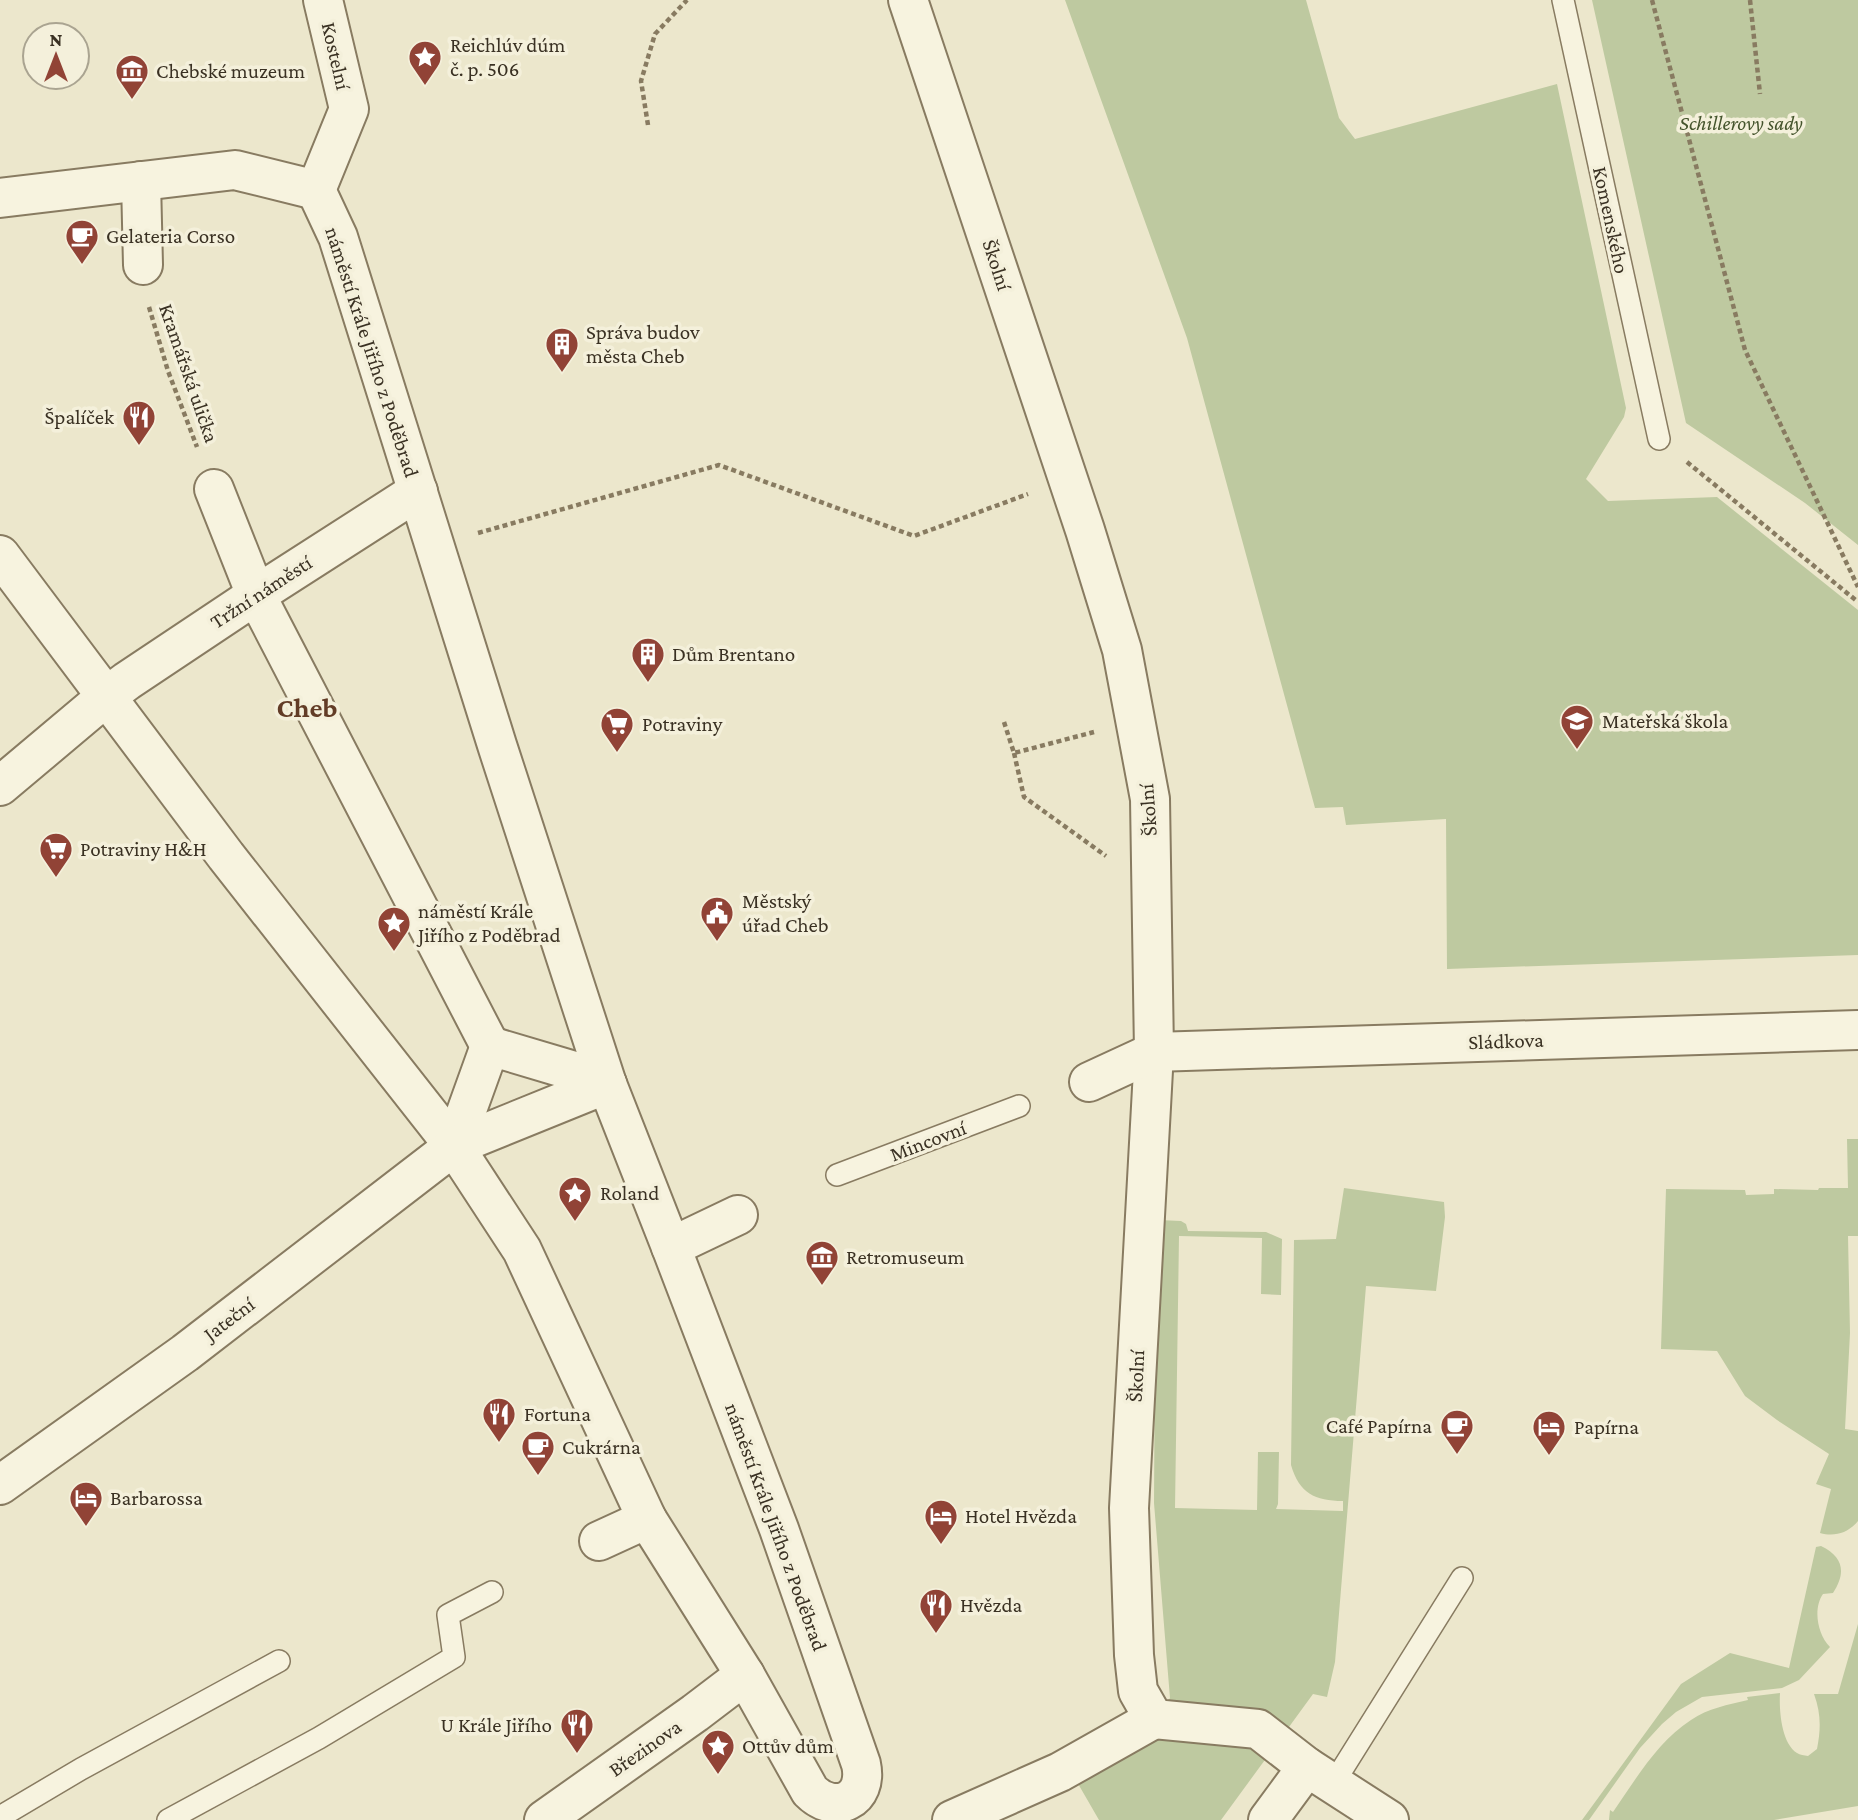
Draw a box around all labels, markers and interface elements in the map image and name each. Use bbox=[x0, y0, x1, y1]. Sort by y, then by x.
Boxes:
street label: Kostelní bbox=[317, 20, 356, 94]
north arrow bbox=[21, 21, 91, 91]
text: N bbox=[50, 29, 63, 50]
place label: Reichlúv dúm č. p. 506 bbox=[450, 33, 565, 81]
place icon: Reichlúv dúm č. p. 506 bbox=[406, 38, 444, 87]
museum icon: Chebské muzeum bbox=[113, 52, 151, 101]
place label: Chebské muzeum bbox=[156, 59, 305, 83]
park label: Schillerovy sady bbox=[1679, 111, 1803, 135]
street label: Komenského bbox=[1588, 164, 1634, 276]
cafe icon: Gelateria Corso bbox=[63, 217, 101, 266]
place label: Gelateria Corso bbox=[106, 224, 235, 248]
street label: náměstí Krále Jiřího z Poděbrad bbox=[320, 224, 424, 480]
street label: Školní bbox=[977, 236, 1017, 295]
street label: Kramářská ulička bbox=[154, 301, 224, 446]
place label: Správa budov města Cheb bbox=[586, 320, 700, 368]
building icon: Správa budov města Cheb bbox=[543, 325, 581, 374]
restaurant icon: Špalíček bbox=[120, 398, 158, 447]
place label: Špalíček bbox=[45, 405, 114, 429]
street label: Tržní náměstí bbox=[206, 549, 318, 634]
building icon: Dům Brentano bbox=[629, 635, 667, 684]
place label: Dům Brentano bbox=[672, 642, 795, 666]
district label: Cheb bbox=[276, 692, 338, 723]
school or university icon: Mateřská škola bbox=[1558, 702, 1596, 751]
supermarket icon: Potraviny bbox=[598, 705, 636, 754]
place label: Mateřská škola bbox=[1602, 709, 1728, 733]
place label: Potraviny bbox=[642, 712, 723, 736]
street label: Školní bbox=[1134, 782, 1162, 837]
supermarket icon: Potraviny H&H bbox=[37, 830, 75, 879]
place label: Potraviny H&H bbox=[80, 837, 206, 861]
place label: Městský úřad Cheb bbox=[742, 889, 828, 937]
public building icon: Městský úřad Cheb bbox=[698, 894, 736, 943]
place label: náměstí Krále Jiřího z Poděbrad bbox=[416, 899, 561, 947]
place icon: náměstí Krále Jiřího z Poděbrad bbox=[375, 904, 413, 953]
street label: Sládkova bbox=[1468, 1028, 1544, 1054]
street label: Mincovní bbox=[886, 1115, 971, 1166]
place icon: Roland bbox=[556, 1174, 594, 1223]
place label: Roland bbox=[600, 1181, 659, 1205]
museum icon: Retromuseum bbox=[803, 1238, 841, 1287]
place label: Retromuseum bbox=[846, 1245, 965, 1269]
street label: Jateční bbox=[197, 1291, 260, 1347]
street label: Školní bbox=[1123, 1348, 1149, 1403]
restaurant icon: Fortuna bbox=[480, 1395, 518, 1444]
street label: náměstí Krále Jiřího z Poděbrad bbox=[720, 1400, 832, 1654]
place label: Fortuna bbox=[524, 1402, 591, 1426]
cafe icon: Café Papírna bbox=[1438, 1407, 1476, 1456]
hotel icon: Papírna bbox=[1530, 1408, 1568, 1457]
place label: Café Papírna bbox=[1326, 1414, 1432, 1438]
place label: Papírna bbox=[1574, 1415, 1639, 1439]
cafe icon: Cukrárna bbox=[519, 1428, 557, 1477]
place label: Cukrárna bbox=[562, 1435, 641, 1459]
hotel icon: Barbarossa bbox=[67, 1479, 105, 1528]
place label: Barbarossa bbox=[110, 1486, 203, 1510]
hotel icon: Hotel Hvězda bbox=[922, 1497, 960, 1546]
place label: Hotel Hvězda bbox=[965, 1504, 1077, 1528]
restaurant icon: Hvězda bbox=[917, 1586, 955, 1635]
place label: Hvězda bbox=[960, 1593, 1022, 1617]
restaurant icon: U Krále Jiřího bbox=[558, 1706, 596, 1755]
place label: U Krále Jiřího bbox=[440, 1713, 552, 1737]
street label: Březinova bbox=[604, 1714, 686, 1782]
place icon: Ottův dům bbox=[699, 1727, 737, 1776]
place label: Ottův dům bbox=[742, 1734, 834, 1758]

